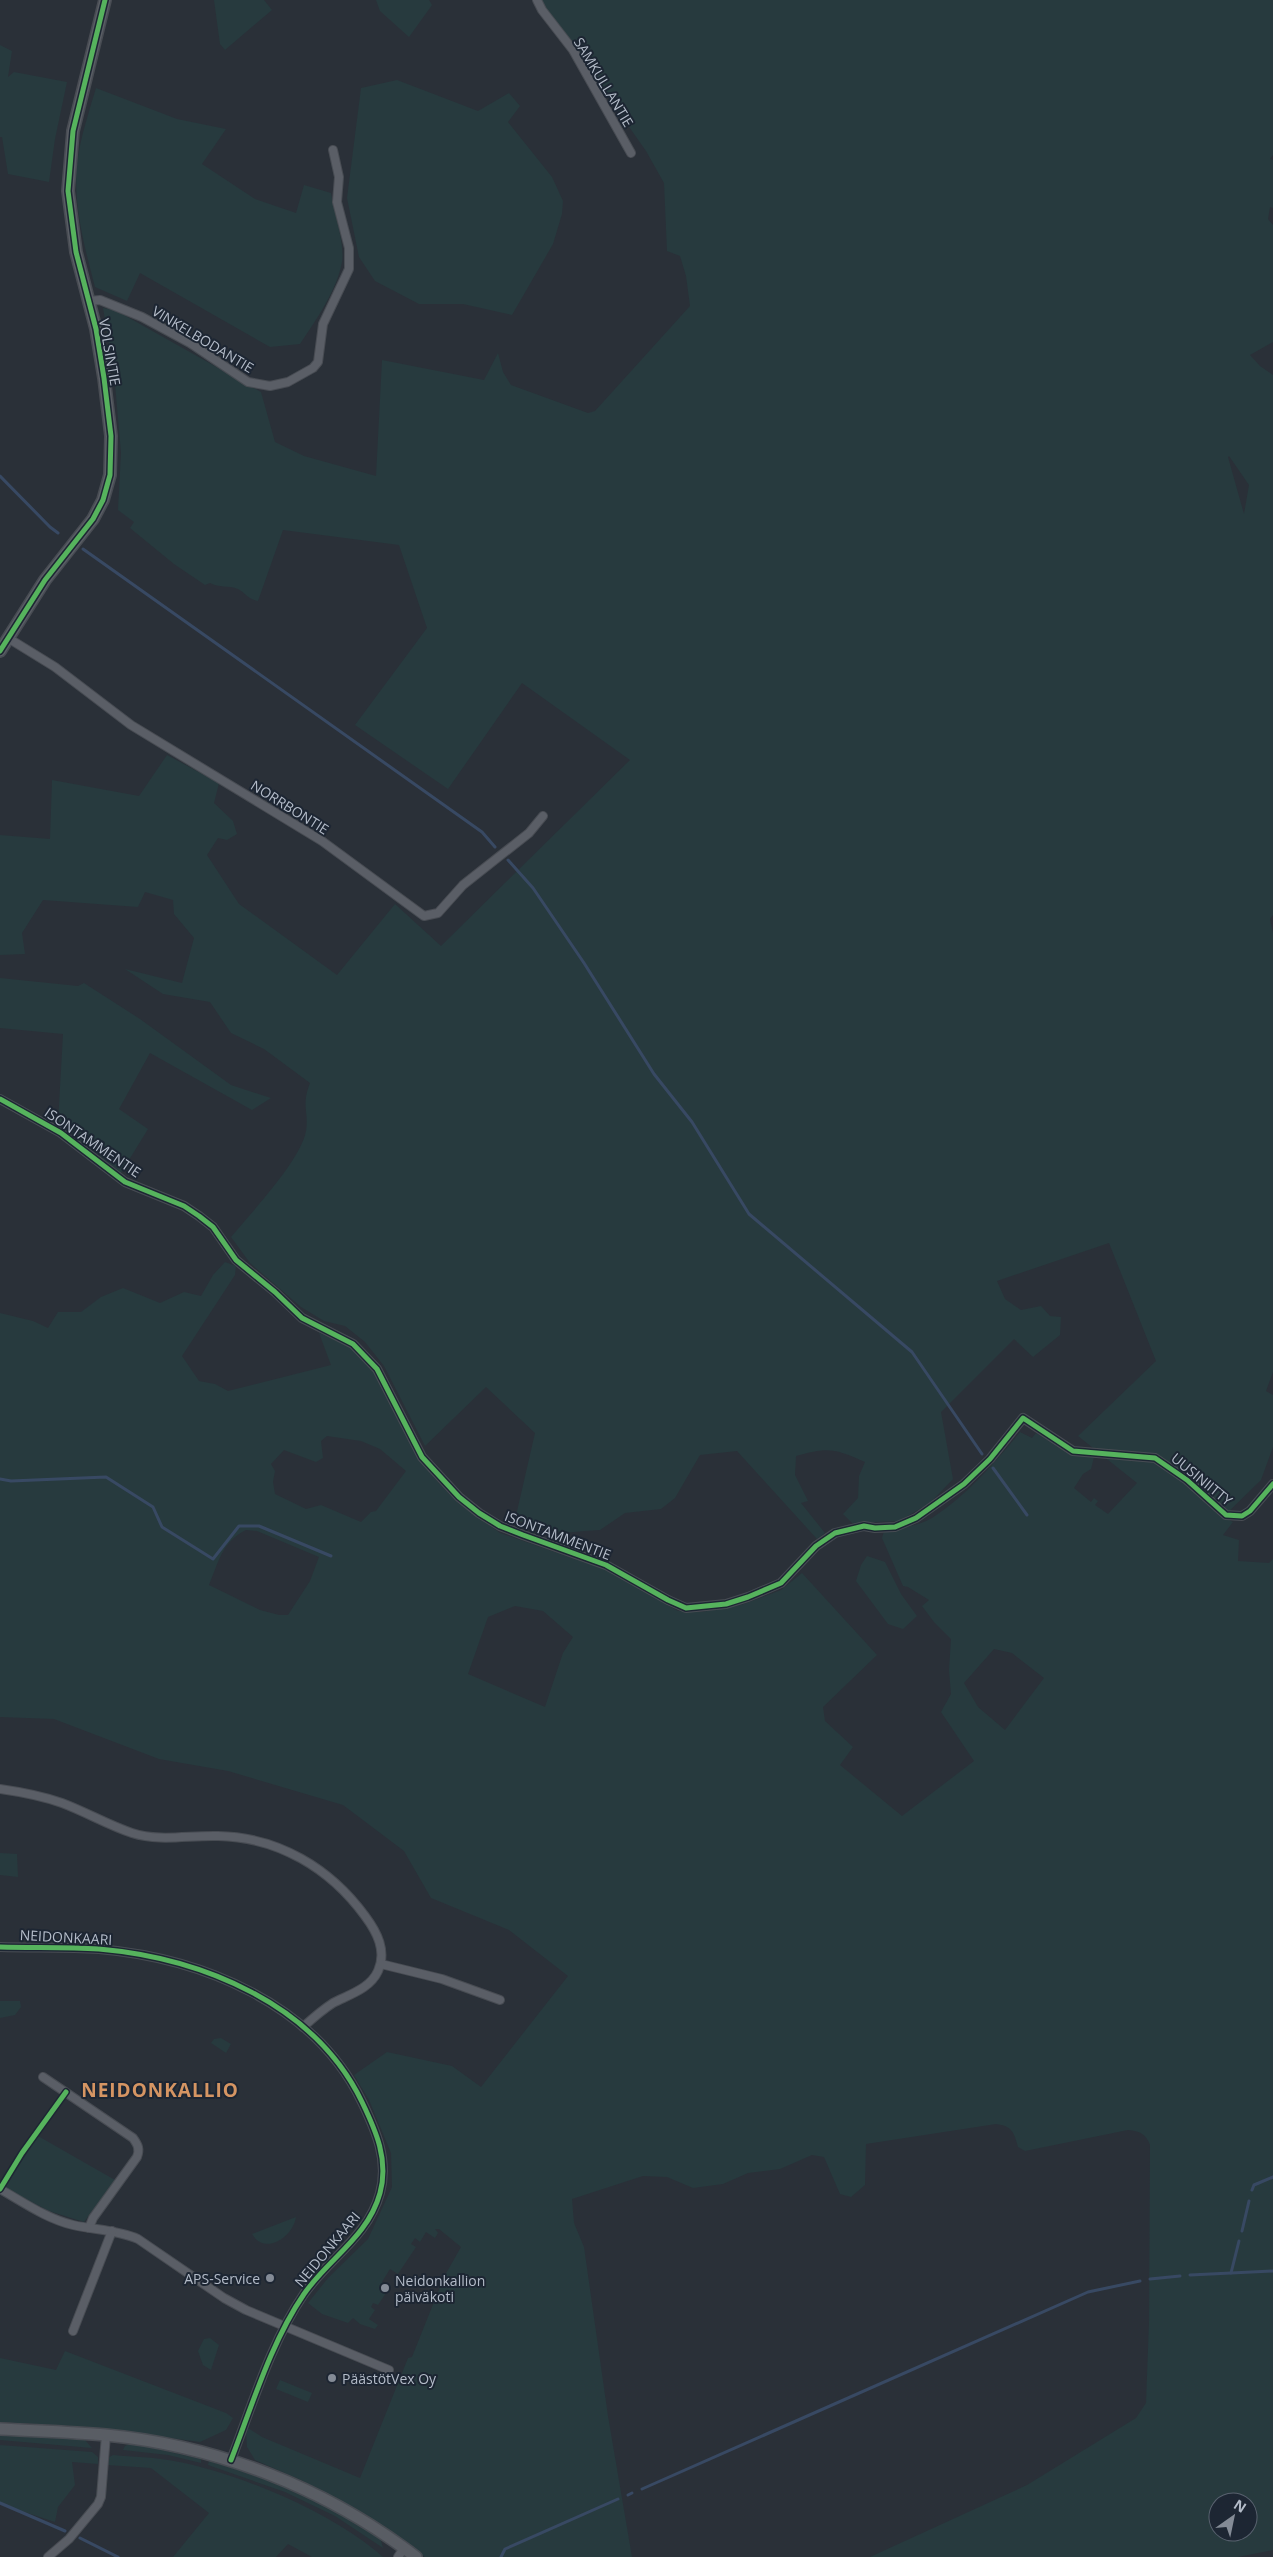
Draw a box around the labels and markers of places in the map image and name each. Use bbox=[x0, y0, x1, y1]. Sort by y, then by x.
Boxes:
place label: APS-Service bbox=[184, 2269, 260, 2288]
place label: Neidonkallion päiväkoti bbox=[395, 2271, 485, 2306]
marker: APS-Service bbox=[264, 2272, 276, 2284]
marker: Neidonkallion päiväkoti bbox=[379, 2282, 391, 2294]
place label: PäästötVex Oy bbox=[342, 2369, 437, 2388]
marker: PäästötVex Oy bbox=[326, 2372, 338, 2384]

